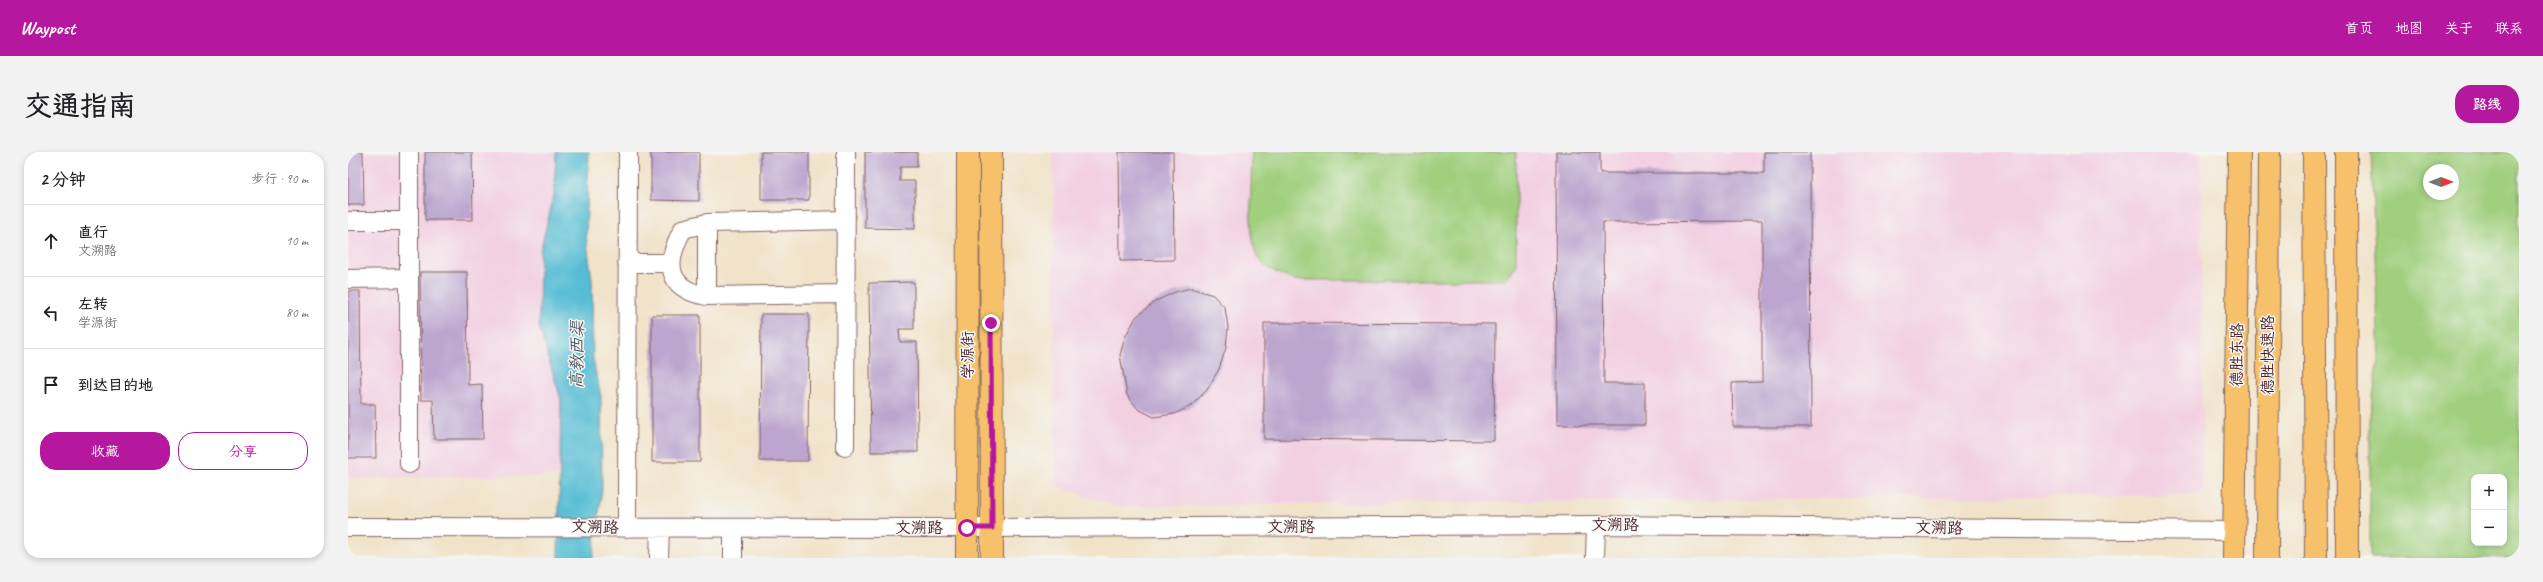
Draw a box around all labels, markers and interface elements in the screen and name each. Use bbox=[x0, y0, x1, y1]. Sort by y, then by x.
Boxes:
text: Waypost bbox=[20, 16, 75, 40]
text: 首页 bbox=[2345, 20, 2373, 37]
text: 地图 bbox=[2395, 20, 2423, 37]
text: 关于 bbox=[2445, 20, 2473, 37]
text: 联系 bbox=[2495, 20, 2523, 37]
button: 路线 bbox=[2455, 85, 2519, 123]
text: 交通指南 bbox=[24, 88, 136, 123]
north arrow bbox=[2423, 164, 2459, 200]
text: 2 分钟 bbox=[40, 169, 86, 190]
text: 步行 · 90 m bbox=[251, 171, 308, 187]
text: 直行 bbox=[78, 223, 108, 242]
icon: ahead bbox=[40, 230, 62, 252]
text: 10 m bbox=[286, 233, 308, 249]
text: 文溯路 bbox=[78, 243, 117, 259]
text: 左转 bbox=[78, 295, 108, 314]
icon: left bbox=[40, 302, 62, 324]
text: 80 m bbox=[286, 305, 308, 321]
route end bbox=[982, 314, 1000, 332]
text: 学源街 bbox=[78, 315, 117, 331]
street label: 德胜快速路 bbox=[2258, 315, 2278, 395]
water label: 高教西渠 bbox=[566, 319, 588, 389]
street label: 德胜东路 bbox=[2226, 323, 2248, 387]
street label: 学源街 bbox=[958, 331, 978, 379]
icon: arrive bbox=[40, 374, 62, 396]
text: 到达目的地 bbox=[78, 376, 153, 395]
button: 收藏 bbox=[40, 432, 170, 470]
button: 分享 bbox=[178, 432, 308, 470]
map controls bbox=[2471, 474, 2507, 546]
button: + bbox=[2471, 474, 2507, 510]
button: − bbox=[2471, 510, 2507, 546]
street label: 文溯路 bbox=[1591, 515, 1639, 535]
street label: 文溯路 bbox=[571, 516, 619, 538]
street label: 文溯路 bbox=[1267, 517, 1315, 537]
street label: 文溯路 bbox=[895, 518, 943, 538]
street label: 文溯路 bbox=[1915, 518, 1963, 538]
route start bbox=[958, 519, 976, 537]

